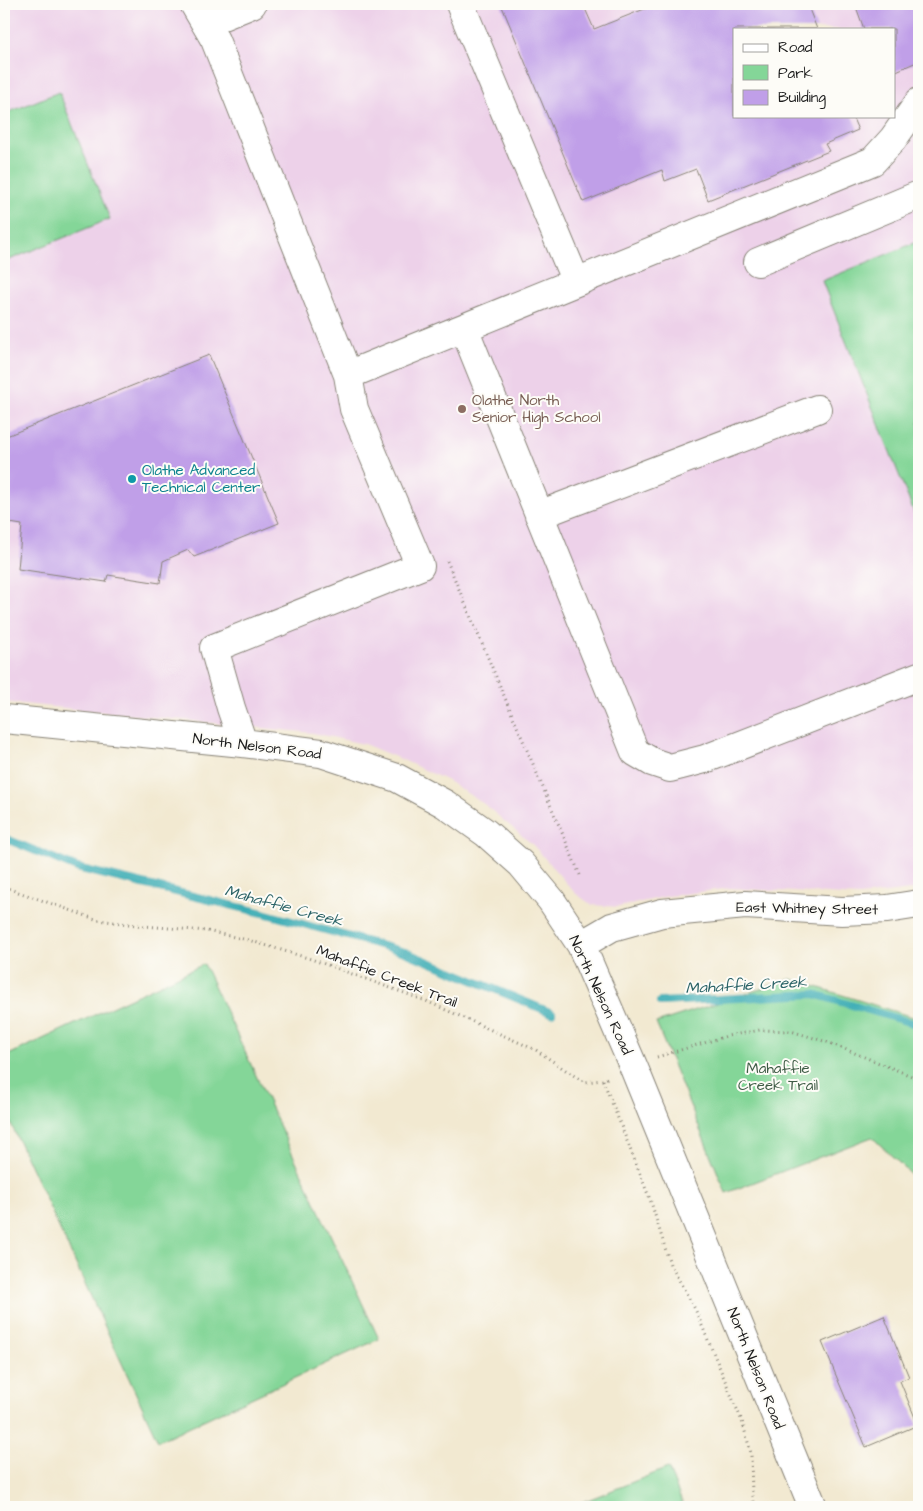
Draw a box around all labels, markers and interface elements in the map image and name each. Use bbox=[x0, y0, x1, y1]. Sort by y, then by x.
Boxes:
legend bbox=[733, 28, 896, 118]
text: Road bbox=[778, 37, 813, 58]
text: Park bbox=[778, 63, 813, 84]
text: Building bbox=[778, 87, 826, 109]
place label: Olathe North Senior High School bbox=[472, 390, 601, 429]
marker: Olathe North Senior High School bbox=[456, 403, 468, 415]
place label: Olathe Advanced Technical Center bbox=[142, 460, 260, 498]
marker: Olathe Advanced Technical Center bbox=[126, 473, 138, 485]
street label: North Nelson Road bbox=[191, 728, 323, 765]
water label: Mahaffie Creek bbox=[222, 880, 346, 933]
street label: East Whitney Street bbox=[736, 897, 878, 921]
street label: North Nelson Road bbox=[564, 932, 638, 1059]
street label: Mahaffie Creek Trail bbox=[313, 940, 460, 1013]
water label: Mahaffie Creek bbox=[685, 971, 808, 999]
park label: Mahaffie Creek Trail bbox=[738, 1058, 818, 1096]
street label: North Nelson Road bbox=[722, 1304, 790, 1432]

